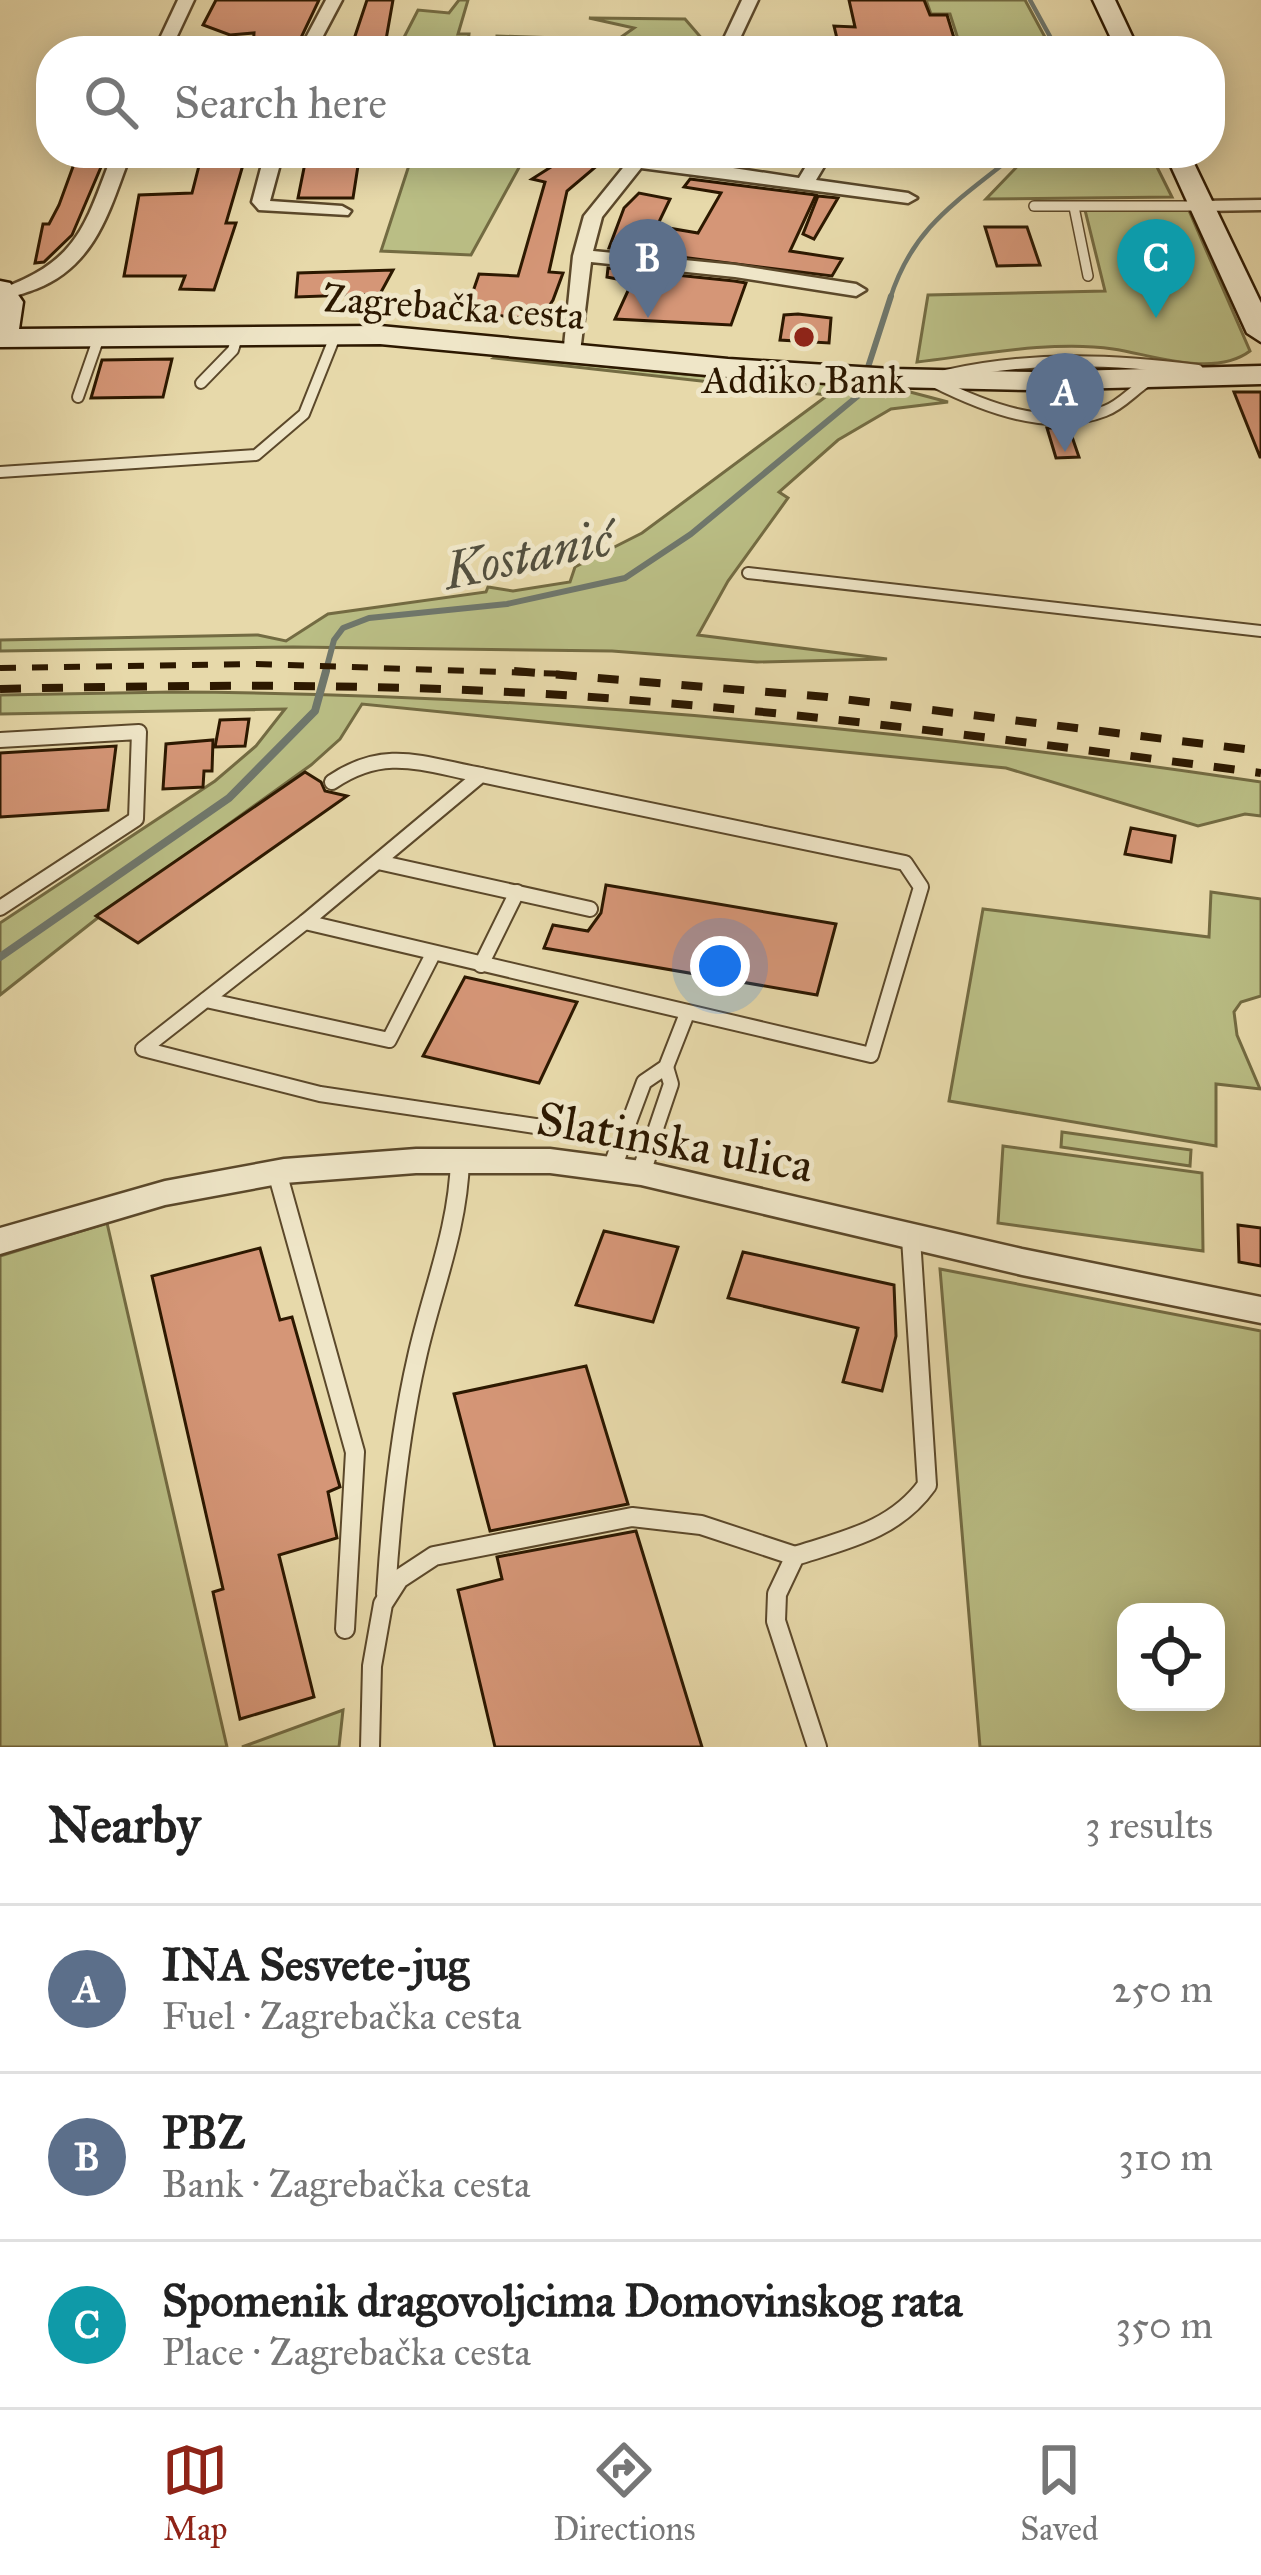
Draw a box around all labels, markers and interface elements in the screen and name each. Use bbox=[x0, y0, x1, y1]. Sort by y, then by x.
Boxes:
search box bbox=[36, 36, 1225, 168]
icon: search bbox=[78, 69, 144, 135]
text: Search here bbox=[174, 75, 387, 130]
pin: B bbox=[609, 219, 687, 318]
pin: C bbox=[1117, 219, 1195, 318]
street label: Zagrebačka cesta bbox=[322, 274, 587, 340]
marker: Addiko Bank bbox=[791, 324, 817, 350]
pin: A bbox=[1026, 353, 1104, 452]
place label: Addiko Bank bbox=[700, 356, 907, 404]
water label: Kostanić bbox=[435, 505, 625, 604]
your location bbox=[690, 936, 750, 996]
street label: Slatinska ulica bbox=[532, 1088, 818, 1195]
map controls bbox=[1117, 1603, 1225, 1711]
button: locate bbox=[1117, 1603, 1225, 1711]
text: Nearby bbox=[48, 1794, 200, 1856]
text: 3 results bbox=[1085, 1801, 1213, 1849]
text: INA Sesvete-jug bbox=[162, 1937, 469, 1992]
text: A bbox=[74, 1965, 100, 2013]
text: 250 m bbox=[1112, 1965, 1213, 2013]
text: Fuel · Zagrebačka cesta bbox=[162, 1992, 522, 2040]
text: PBZ bbox=[162, 2105, 246, 2160]
text: B bbox=[74, 2133, 100, 2181]
text: 310 m bbox=[1118, 2133, 1213, 2181]
text: Bank · Zagrebačka cesta bbox=[162, 2160, 530, 2208]
text: Spomenik dragovoljcima Domovinskog rata bbox=[162, 2273, 963, 2328]
text: C bbox=[74, 2301, 100, 2349]
text: 350 m bbox=[1115, 2301, 1213, 2349]
text: Place · Zagrebačka cesta bbox=[162, 2328, 531, 2376]
tab: Map bbox=[162, 2437, 228, 2549]
tab: Directions bbox=[553, 2437, 695, 2549]
tab: Saved bbox=[1020, 2437, 1099, 2549]

